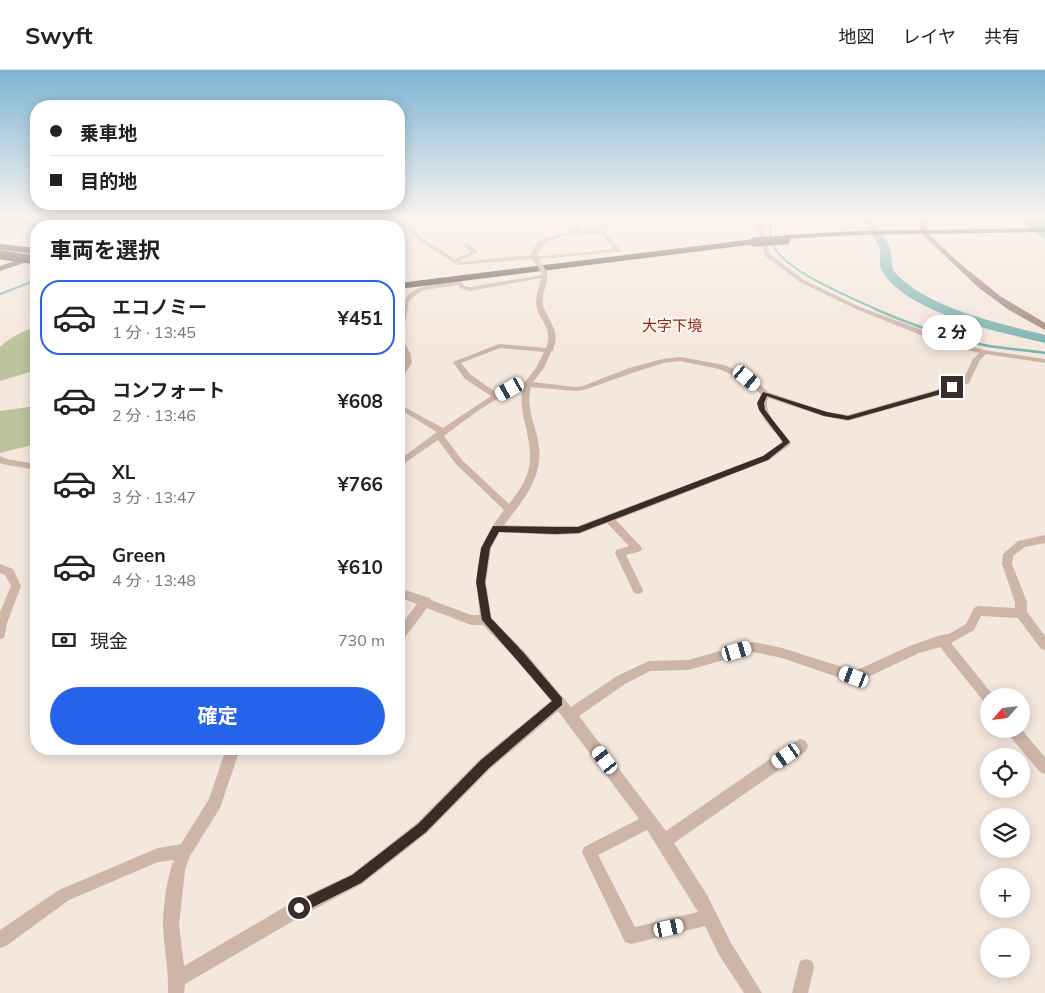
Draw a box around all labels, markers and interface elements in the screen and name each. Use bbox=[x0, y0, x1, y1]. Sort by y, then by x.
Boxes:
text: Swyft bbox=[25, 20, 93, 50]
text: 地図 bbox=[839, 25, 875, 48]
text: レイヤ bbox=[903, 25, 956, 48]
text: 共有 bbox=[984, 25, 1020, 48]
text: 乗車地 bbox=[80, 121, 137, 145]
text: 目的地 bbox=[80, 169, 137, 193]
text: 車両を選択 bbox=[50, 236, 160, 264]
icon: car bbox=[52, 295, 97, 340]
text: エコノミー bbox=[112, 295, 207, 319]
text: ¥451 bbox=[337, 306, 383, 330]
callout: 2 分 bbox=[922, 314, 982, 350]
district label: 大字下境 bbox=[642, 316, 702, 335]
text: 1 分 · 13:45 bbox=[112, 322, 196, 342]
text: 2 分 bbox=[937, 322, 967, 342]
car bbox=[730, 363, 763, 393]
car bbox=[493, 375, 526, 403]
route end bbox=[941, 376, 963, 398]
icon: car bbox=[52, 378, 97, 423]
text: コンフォート bbox=[112, 378, 225, 402]
text: ¥608 bbox=[337, 389, 383, 413]
text: 2 分 · 13:46 bbox=[112, 405, 196, 425]
text: XL bbox=[112, 460, 135, 484]
icon: car bbox=[52, 461, 97, 506]
text: ¥766 bbox=[337, 472, 383, 496]
text: 3 分 · 13:47 bbox=[112, 487, 196, 507]
text: Green bbox=[112, 543, 166, 567]
icon: car bbox=[52, 544, 97, 589]
text: ¥610 bbox=[337, 555, 383, 579]
text: 4 分 · 13:48 bbox=[112, 570, 196, 590]
icon: cash bbox=[50, 626, 78, 654]
text: 現金 bbox=[90, 629, 128, 653]
text: 730 m bbox=[338, 630, 385, 650]
car bbox=[720, 640, 753, 662]
car bbox=[837, 665, 870, 689]
button: 確定 bbox=[50, 687, 385, 745]
north arrow bbox=[980, 688, 1030, 738]
map controls bbox=[980, 688, 1030, 978]
car bbox=[769, 741, 802, 771]
car bbox=[589, 744, 620, 776]
button: locate bbox=[980, 748, 1030, 798]
button: layers bbox=[980, 808, 1030, 858]
button: + bbox=[980, 868, 1030, 918]
route start bbox=[288, 897, 310, 919]
car bbox=[652, 918, 685, 938]
button: − bbox=[980, 928, 1030, 978]

